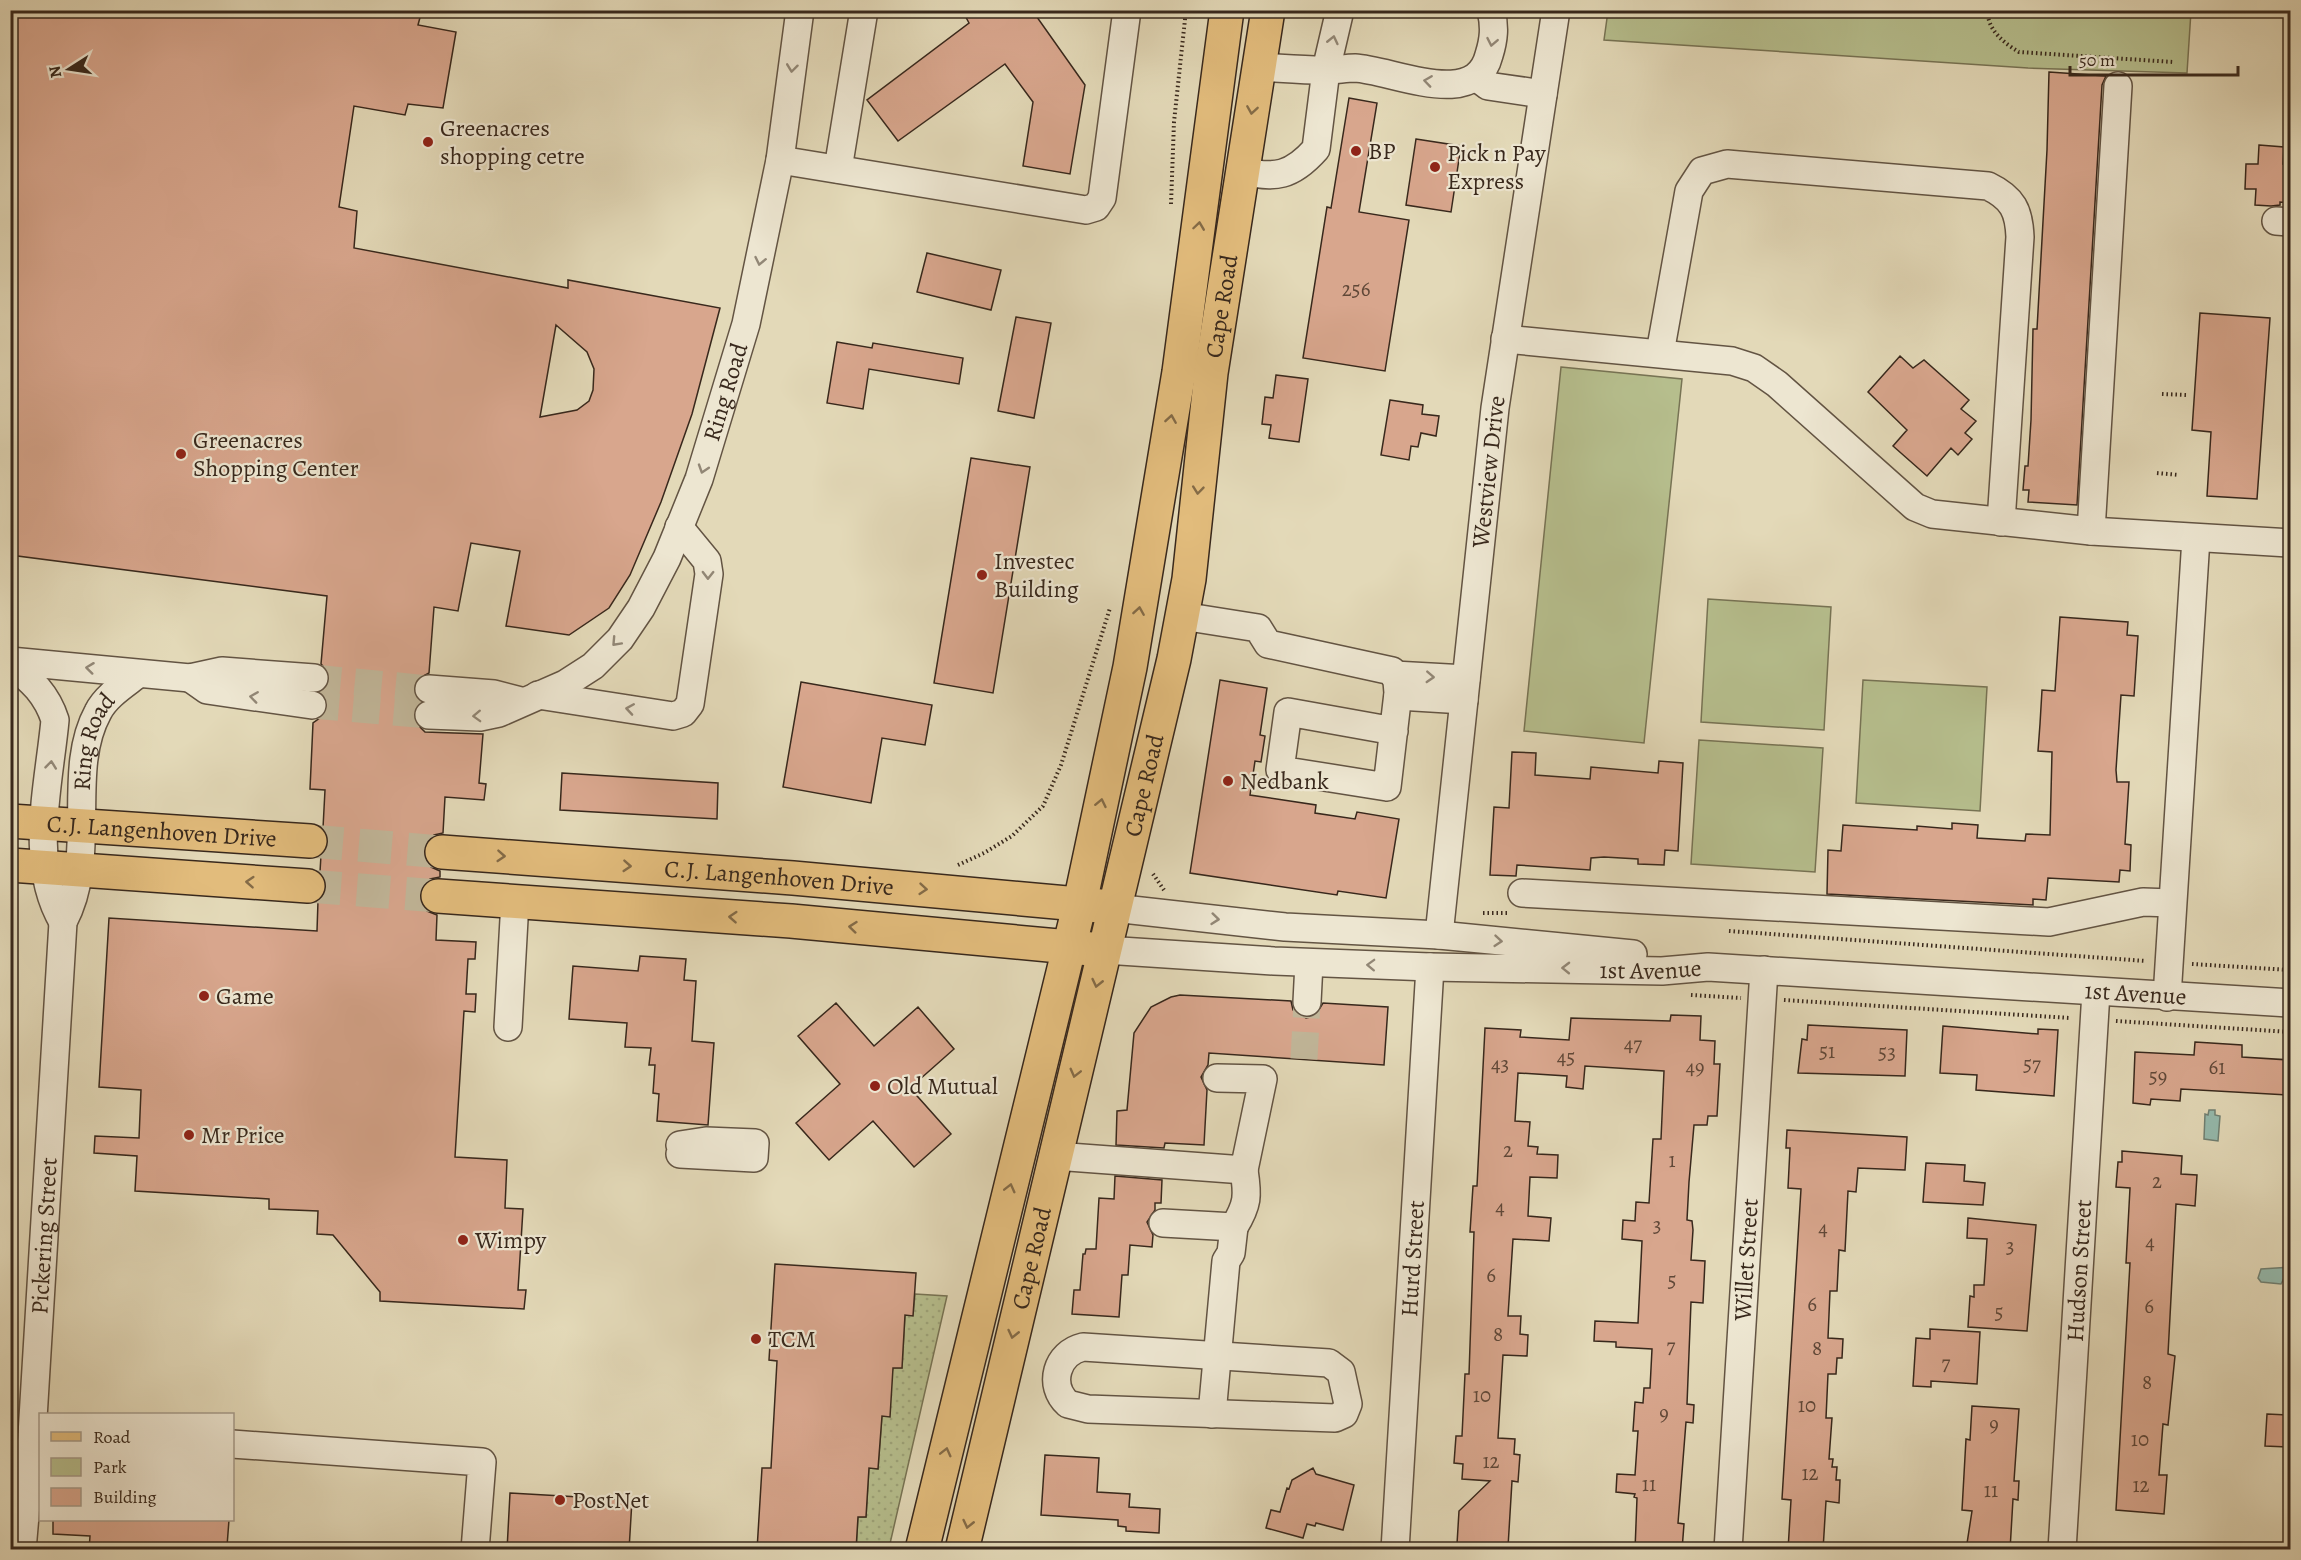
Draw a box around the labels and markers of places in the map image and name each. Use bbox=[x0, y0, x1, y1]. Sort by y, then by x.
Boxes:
place label: Greenacres shopping cetre bbox=[440, 112, 585, 172]
marker: Greenacres shopping cetre bbox=[421, 135, 435, 149]
place label: BP bbox=[1368, 135, 1396, 167]
place label: Pick n Pay Express bbox=[1447, 137, 1546, 197]
marker: BP bbox=[1349, 144, 1363, 158]
marker: Pick n Pay Express bbox=[1428, 160, 1442, 174]
place label: Greenacres Shopping Center bbox=[193, 424, 359, 484]
marker: Greenacres Shopping Center bbox=[174, 447, 188, 461]
place label: Investec Building bbox=[994, 545, 1079, 605]
marker: Investec Building bbox=[975, 568, 989, 582]
place label: Nedbank bbox=[1240, 765, 1329, 797]
marker: Nedbank bbox=[1221, 774, 1235, 788]
place label: Game bbox=[216, 980, 274, 1012]
marker: Game bbox=[197, 989, 211, 1003]
place label: Old Mutual bbox=[887, 1070, 998, 1102]
marker: Old Mutual bbox=[868, 1079, 882, 1093]
place label: Mr Price bbox=[201, 1119, 285, 1151]
marker: Mr Price bbox=[182, 1128, 196, 1142]
place label: Wimpy bbox=[474, 1224, 546, 1256]
marker: Wimpy bbox=[456, 1233, 470, 1247]
place label: TCM bbox=[768, 1323, 816, 1355]
marker: TCM bbox=[749, 1332, 763, 1346]
place label: PostNet bbox=[572, 1484, 649, 1516]
marker: PostNet bbox=[553, 1493, 567, 1507]

